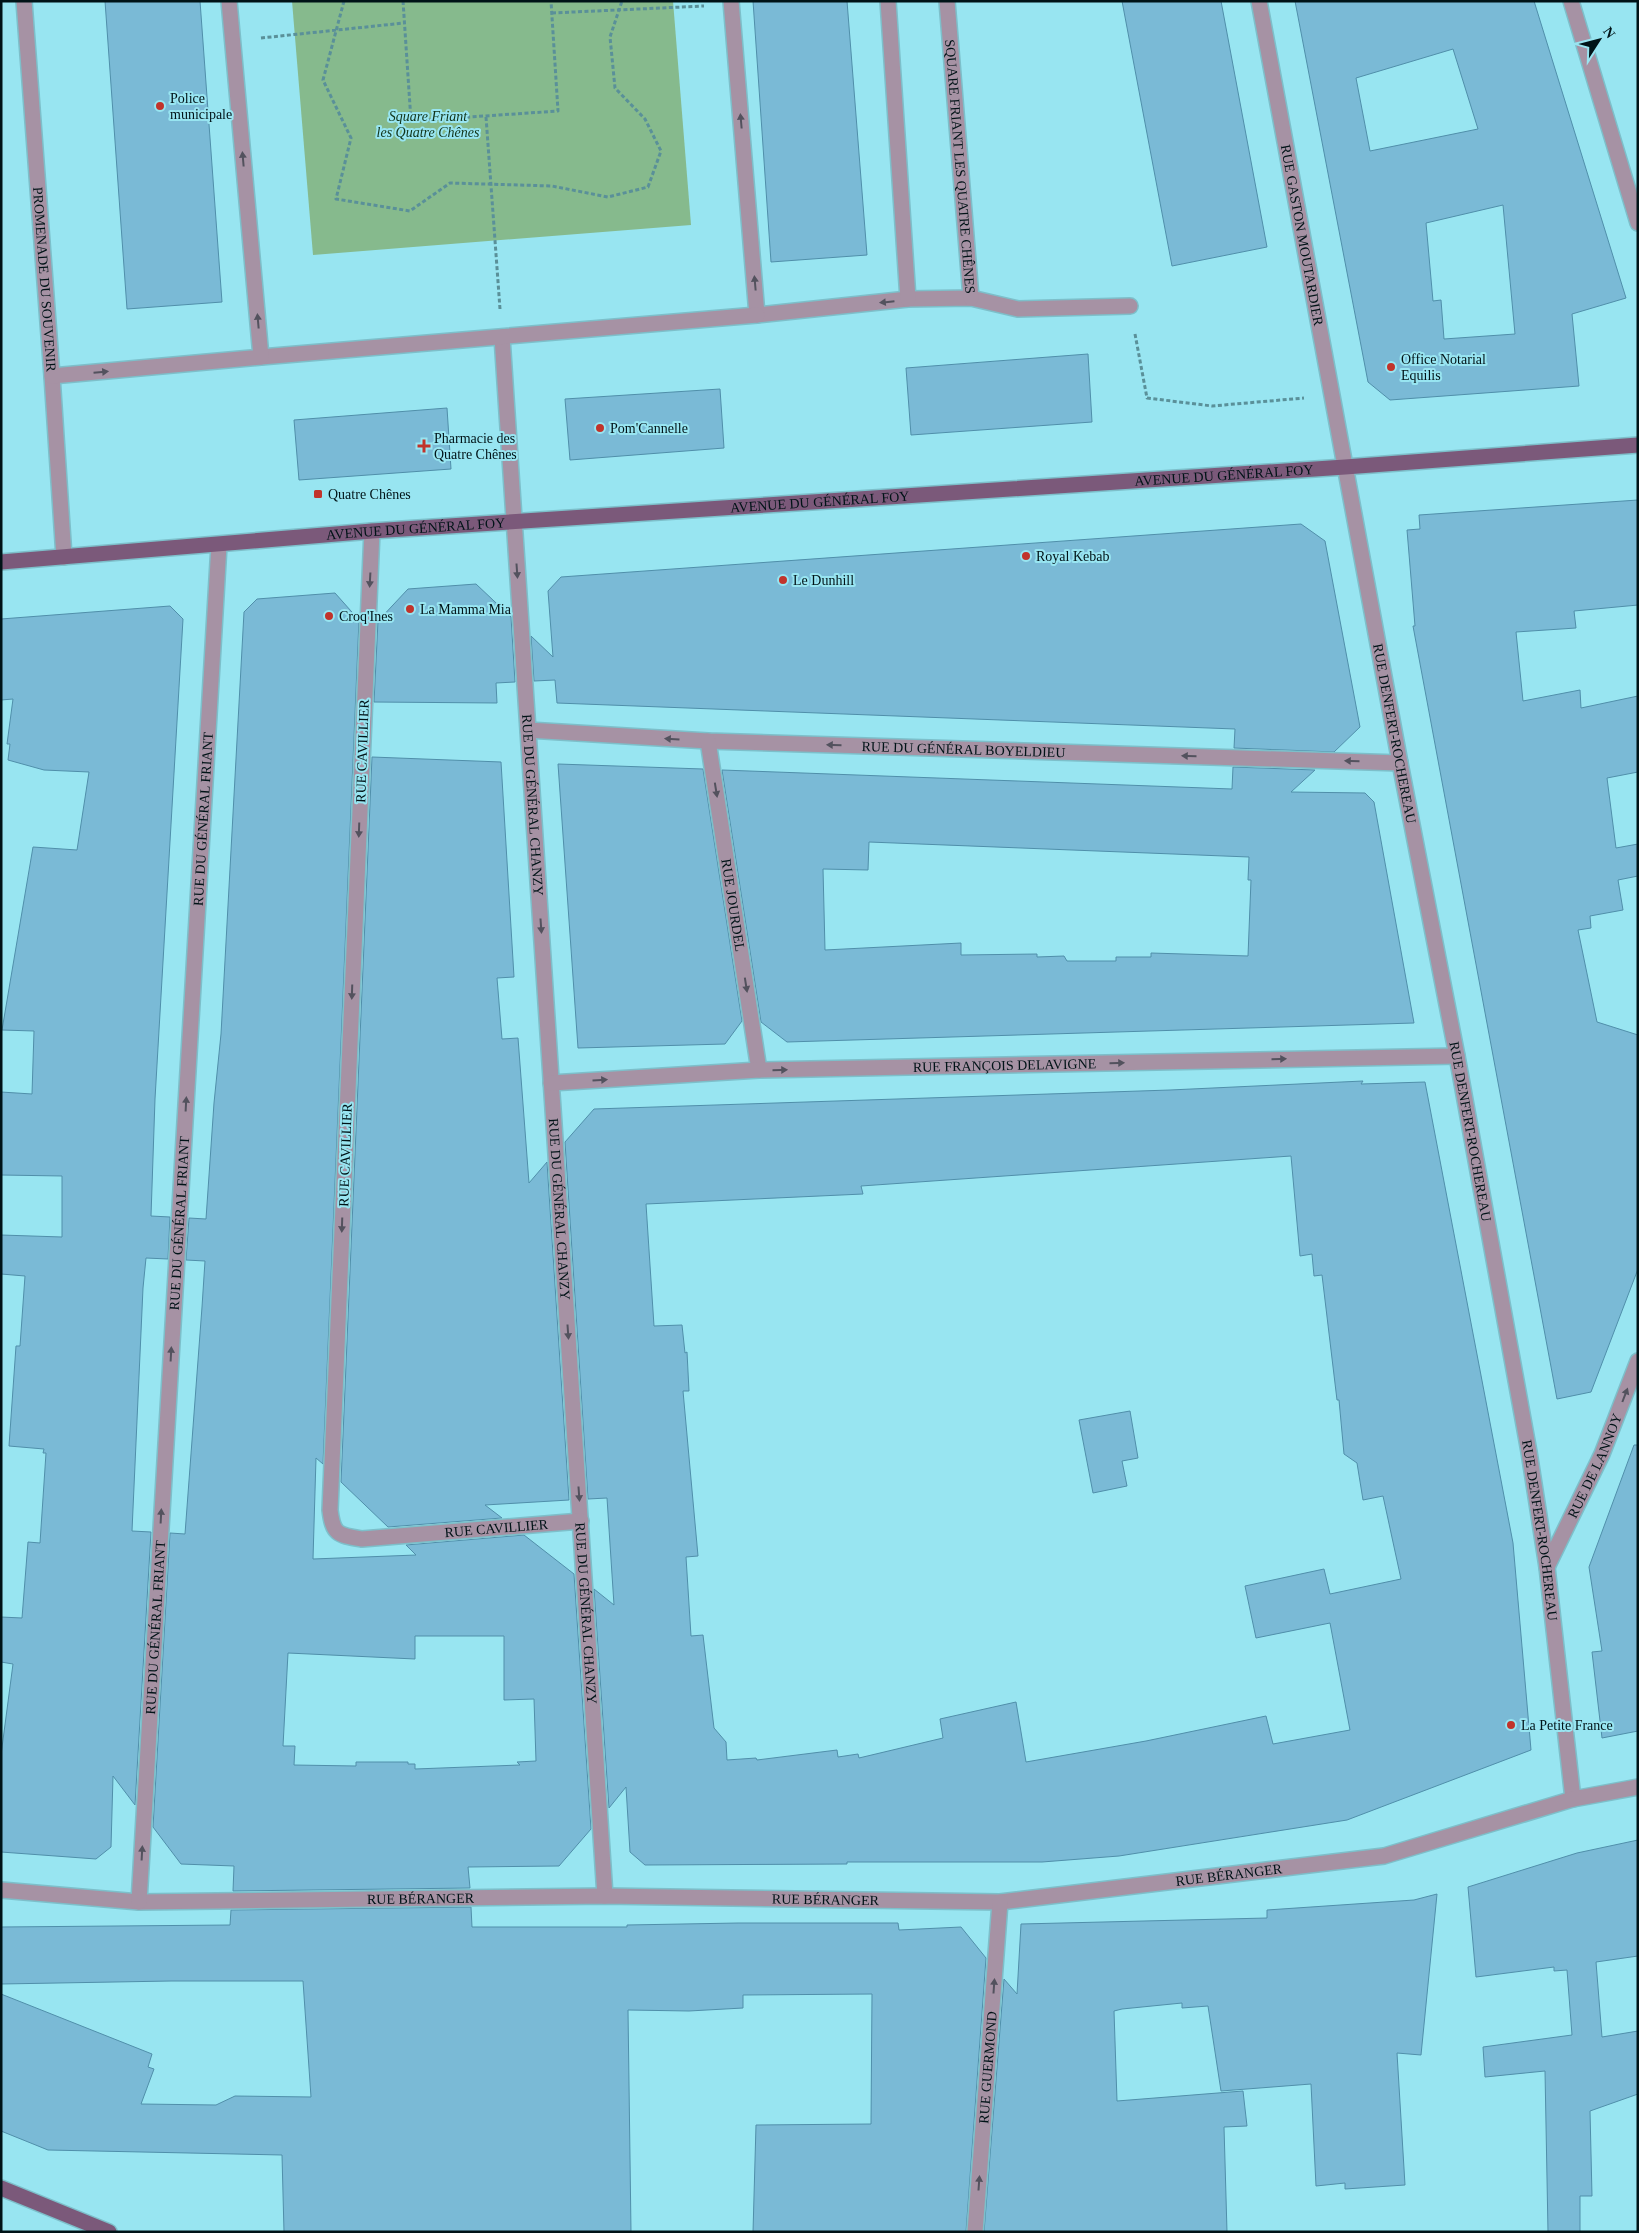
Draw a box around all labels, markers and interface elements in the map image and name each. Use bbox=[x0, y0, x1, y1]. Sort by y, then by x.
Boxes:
north arrow bbox=[1574, 15, 1624, 65]
text: N bbox=[1600, 24, 1618, 41]
street label: SQUARE FRIANT LES QUATRE CHÊNES bbox=[942, 39, 978, 294]
place label: Police municipale bbox=[170, 91, 232, 122]
marker: Police municipale bbox=[154, 100, 166, 112]
park label: Square Friant les Quatre Chênes bbox=[377, 109, 480, 140]
one-way arrow bbox=[737, 113, 745, 129]
street label: RUE GASTON MOUTARDIER bbox=[1278, 143, 1326, 328]
one-way arrow bbox=[239, 151, 247, 167]
street label: PROMENADE DU SOUVENIR bbox=[30, 186, 59, 373]
one-way arrow bbox=[750, 275, 758, 291]
one-way arrow bbox=[879, 298, 895, 306]
one-way arrow bbox=[254, 313, 262, 329]
place label: Office Notarial Equilis bbox=[1401, 352, 1486, 383]
marker: Office Notarial Equilis bbox=[1385, 361, 1397, 373]
one-way arrow bbox=[93, 368, 109, 376]
place label: Pom'Cannelle bbox=[610, 421, 688, 436]
marker: Pom'Cannelle bbox=[594, 422, 606, 434]
place label: Pharmacie des Quatre Chênes bbox=[434, 431, 517, 462]
marker: Pharmacie des Quatre Chênes bbox=[418, 440, 430, 452]
street label: AVENUE DU GÉNÉRAL FOY bbox=[1134, 462, 1314, 489]
place label: Quatre Chênes bbox=[328, 487, 411, 502]
marker: Quatre Chênes bbox=[312, 488, 324, 500]
street label: AVENUE DU GÉNÉRAL FOY bbox=[730, 489, 910, 515]
street label: AVENUE DU GÉNÉRAL FOY bbox=[326, 515, 506, 543]
place label: Royal Kebab bbox=[1036, 549, 1109, 564]
marker: Royal Kebab bbox=[1020, 550, 1032, 562]
one-way arrow bbox=[514, 564, 522, 580]
one-way arrow bbox=[365, 572, 373, 588]
place label: Le Dunhill bbox=[793, 573, 854, 588]
marker: Le Dunhill bbox=[777, 574, 789, 586]
place label: La Mamma Mia bbox=[420, 602, 512, 617]
marker: La Mamma Mia bbox=[404, 603, 416, 615]
place label: Croq'Ines bbox=[339, 609, 393, 624]
marker: Croq'Ines bbox=[323, 610, 335, 622]
street label: RUE DENFERT-ROCHEREAU bbox=[1370, 642, 1419, 825]
street label: RUE CAVILLIER bbox=[353, 698, 372, 803]
street label: RUE DU GÉNÉRAL CHANZY bbox=[519, 714, 546, 896]
street label: RUE DU GÉNÉRAL FRIANT bbox=[191, 731, 216, 906]
one-way arrow bbox=[664, 735, 680, 743]
street label: RUE DU GÉNÉRAL BOYELDIEU bbox=[861, 739, 1066, 760]
one-way arrow bbox=[826, 741, 842, 749]
one-way arrow bbox=[1181, 752, 1197, 760]
one-way arrow bbox=[1343, 757, 1359, 765]
one-way arrow bbox=[712, 782, 720, 798]
one-way arrow bbox=[355, 822, 363, 838]
street label: RUE JOURDEL bbox=[718, 858, 748, 953]
one-way arrow bbox=[537, 918, 545, 934]
one-way arrow bbox=[742, 977, 750, 993]
one-way arrow bbox=[348, 985, 356, 1001]
street label: RUE DENFERT-ROCHEREAU bbox=[1446, 1040, 1494, 1223]
one-way arrow bbox=[1272, 1055, 1288, 1063]
street label: RUE FRANÇOIS DELAVIGNE bbox=[913, 1056, 1096, 1075]
one-way arrow bbox=[1109, 1058, 1125, 1066]
one-way arrow bbox=[772, 1065, 788, 1073]
one-way arrow bbox=[592, 1076, 608, 1084]
one-way arrow bbox=[182, 1096, 190, 1112]
street label: RUE CAVILLIER bbox=[336, 1102, 355, 1207]
street label: RUE DU GÉNÉRAL CHANZY bbox=[546, 1118, 573, 1300]
street label: RUE DU GÉNÉRAL FRIANT bbox=[167, 1135, 192, 1311]
one-way arrow bbox=[338, 1217, 346, 1233]
one-way arrow bbox=[564, 1324, 572, 1340]
one-way arrow bbox=[168, 1346, 176, 1362]
one-way arrow bbox=[1621, 1387, 1629, 1402]
street label: RUE DE LANNOY bbox=[1565, 1412, 1625, 1521]
street label: RUE DENFERT-ROCHEREAU bbox=[1519, 1439, 1560, 1622]
one-way arrow bbox=[575, 1486, 583, 1502]
one-way arrow bbox=[158, 1508, 166, 1524]
street label: RUE CAVILLIER bbox=[444, 1517, 549, 1540]
street label: RUE DU GÉNÉRAL CHANZY bbox=[572, 1522, 599, 1705]
street label: RUE DU GÉNÉRAL FRIANT bbox=[143, 1540, 168, 1715]
place label: La Petite France bbox=[1521, 1718, 1613, 1733]
marker: La Petite France bbox=[1505, 1719, 1517, 1731]
one-way arrow bbox=[138, 1845, 146, 1861]
street label: RUE BÉRANGER bbox=[1175, 1861, 1284, 1889]
street label: RUE BÉRANGER bbox=[367, 1890, 475, 1907]
street label: RUE BÉRANGER bbox=[772, 1891, 880, 1908]
one-way arrow bbox=[990, 1978, 998, 1994]
street label: RUE GUERMOND bbox=[976, 2011, 1000, 2124]
one-way arrow bbox=[975, 2175, 983, 2191]

